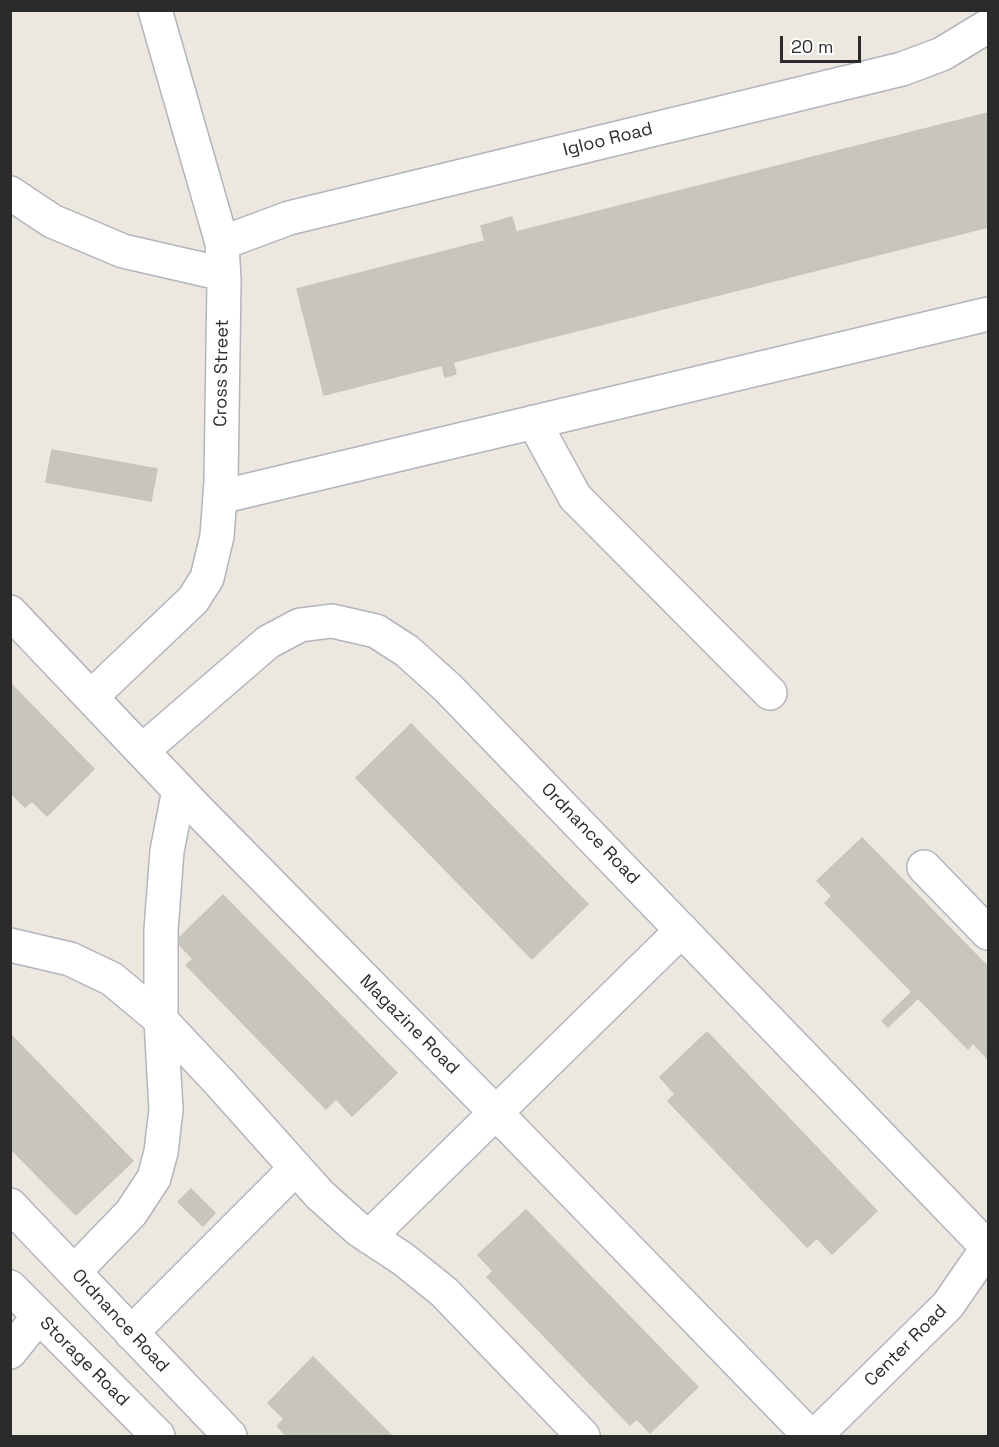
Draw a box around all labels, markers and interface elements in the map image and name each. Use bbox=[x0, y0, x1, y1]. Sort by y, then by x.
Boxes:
scale bar bbox=[783, 24, 864, 62]
text: 20 m bbox=[791, 35, 834, 58]
street label: Igloo Road bbox=[561, 118, 655, 162]
street label: Cross Street bbox=[210, 319, 234, 427]
street label: Ordnance Road bbox=[536, 779, 644, 889]
street label: Magazine Road bbox=[355, 971, 463, 1079]
street label: Ordnance Road bbox=[67, 1265, 173, 1377]
street label: Center Road bbox=[860, 1300, 952, 1392]
street label: Storage Road bbox=[35, 1313, 133, 1411]

